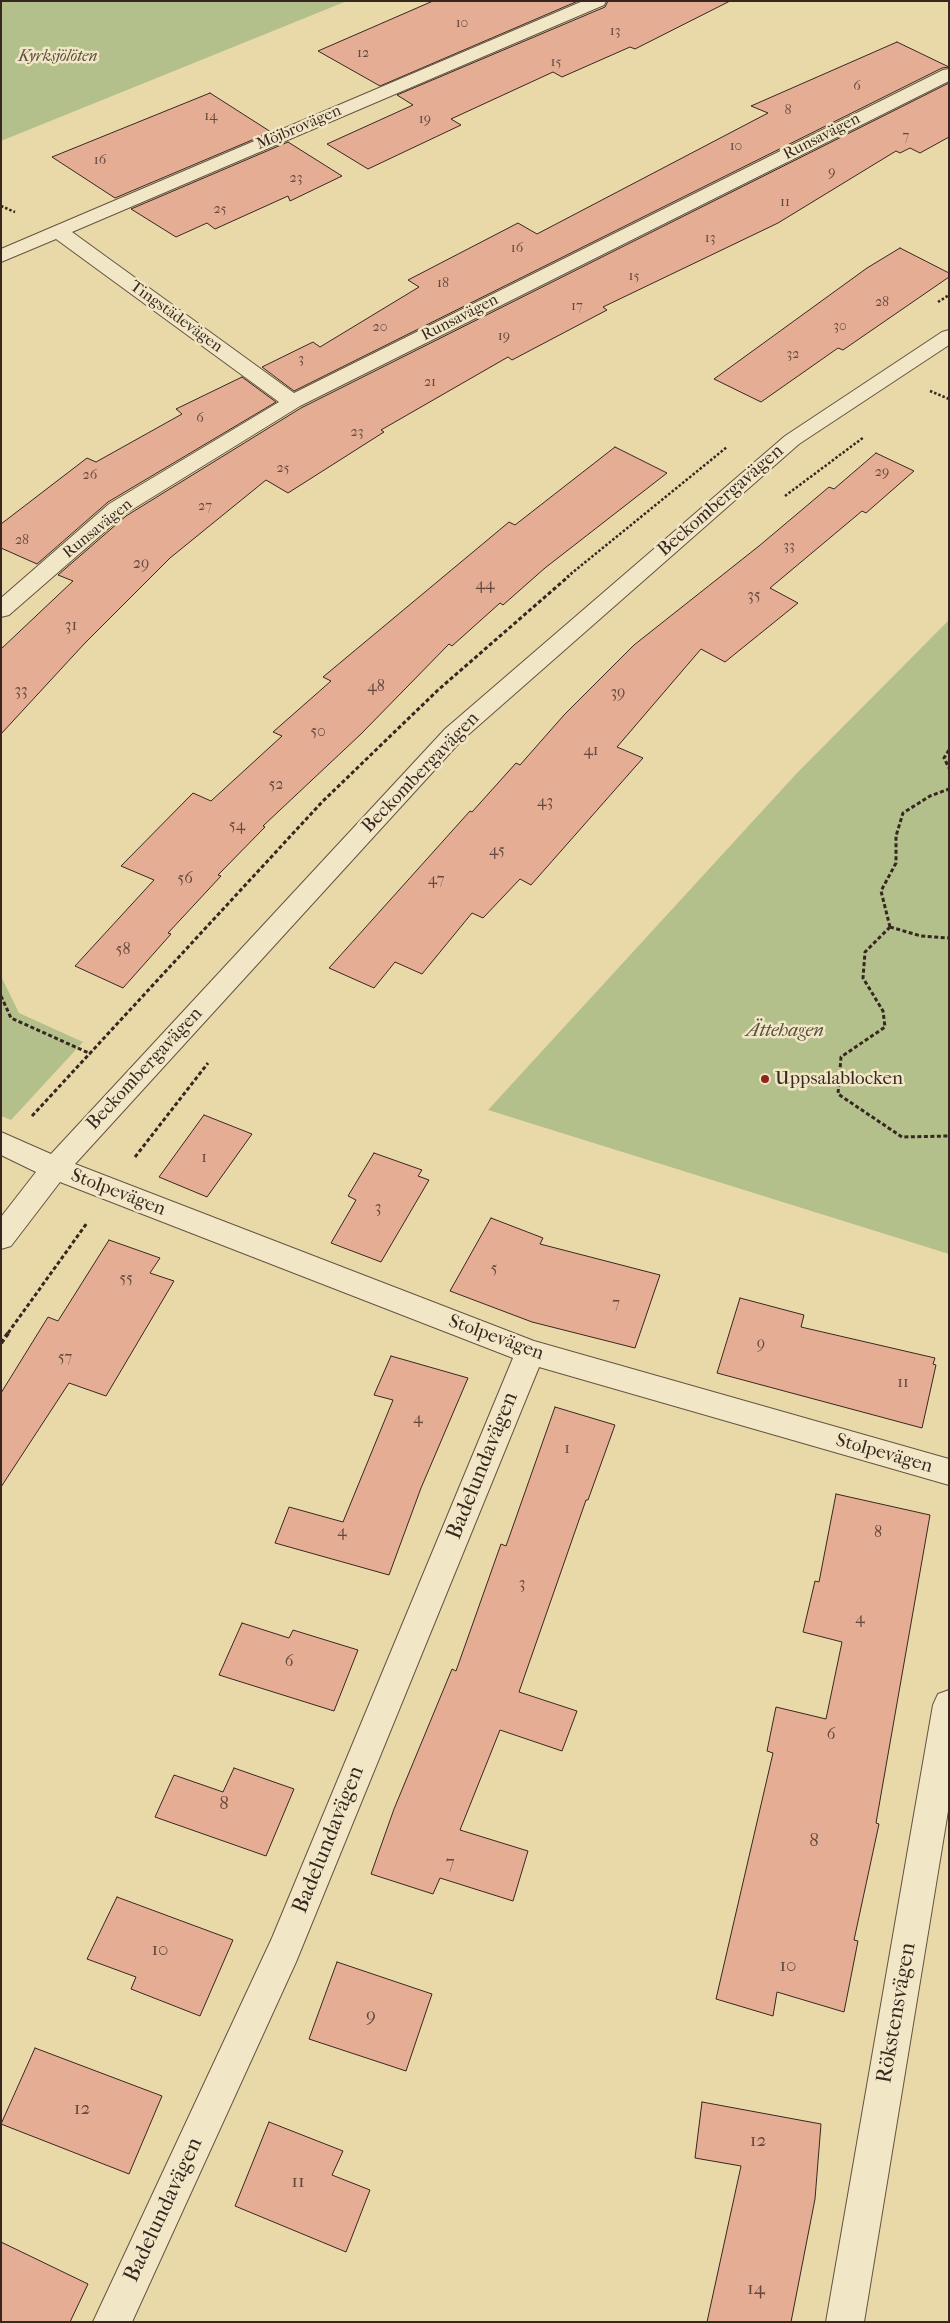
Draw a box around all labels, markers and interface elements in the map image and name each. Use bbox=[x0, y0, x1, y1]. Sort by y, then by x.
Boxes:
house number: 10 bbox=[456, 16, 468, 32]
house number: 13 bbox=[610, 24, 620, 40]
house number: 12 bbox=[357, 46, 369, 62]
park label: Kyrksjölöten bbox=[19, 47, 97, 67]
house number: 15 bbox=[551, 55, 561, 71]
house number: 6 bbox=[853, 79, 861, 95]
street label: Möjbrovägen bbox=[254, 102, 344, 154]
house number: 8 bbox=[784, 103, 792, 119]
house number: 14 bbox=[204, 109, 218, 125]
street label: Runsavägen bbox=[780, 109, 864, 165]
house number: 19 bbox=[419, 112, 431, 128]
house number: 7 bbox=[903, 129, 909, 145]
house number: 10 bbox=[730, 139, 742, 155]
house number: 16 bbox=[94, 153, 106, 169]
house number: 9 bbox=[828, 165, 836, 181]
house number: 23 bbox=[290, 171, 302, 187]
house number: 11 bbox=[780, 195, 790, 211]
house number: 25 bbox=[213, 202, 227, 218]
house number: 13 bbox=[705, 231, 715, 247]
house number: 16 bbox=[511, 241, 523, 257]
house number: 15 bbox=[629, 269, 639, 285]
house number: 18 bbox=[437, 276, 449, 292]
street label: Tingstädevägen bbox=[126, 277, 226, 357]
street label: Runsavägen bbox=[418, 290, 502, 346]
house number: 28 bbox=[875, 295, 889, 311]
house number: 17 bbox=[571, 299, 583, 315]
house number: 30 bbox=[833, 319, 847, 335]
house number: 20 bbox=[373, 320, 387, 336]
house number: 19 bbox=[498, 329, 510, 345]
house number: 32 bbox=[787, 347, 799, 363]
house number: 3 bbox=[298, 352, 304, 368]
house number: 21 bbox=[424, 375, 436, 391]
house number: 6 bbox=[196, 411, 204, 427]
house number: 23 bbox=[351, 425, 363, 441]
street label: Beckombergavägen bbox=[653, 440, 789, 562]
house number: 25 bbox=[276, 461, 290, 477]
house number: 29 bbox=[875, 465, 889, 481]
house number: 26 bbox=[83, 468, 97, 484]
street label: Runsavägen bbox=[59, 495, 137, 563]
house number: 27 bbox=[198, 499, 212, 515]
house number: 28 bbox=[15, 533, 29, 549]
house number: 33 bbox=[783, 539, 795, 555]
house number: 29 bbox=[133, 554, 149, 574]
house number: 44 bbox=[476, 575, 494, 595]
house number: 35 bbox=[747, 586, 761, 606]
house number: 31 bbox=[65, 616, 77, 636]
house number: 48 bbox=[367, 677, 385, 697]
house number: 33 bbox=[14, 681, 28, 701]
house number: 39 bbox=[611, 683, 625, 703]
street label: Beckombergavägen bbox=[357, 708, 485, 838]
house number: 50 bbox=[310, 722, 326, 742]
house number: 41 bbox=[583, 741, 599, 761]
house number: 52 bbox=[268, 775, 284, 795]
house number: 43 bbox=[537, 792, 553, 812]
house number: 54 bbox=[229, 816, 245, 836]
house number: 45 bbox=[489, 841, 505, 861]
house number: 56 bbox=[177, 869, 193, 889]
house number: 47 bbox=[428, 870, 444, 890]
house number: 58 bbox=[116, 940, 130, 960]
street label: Beckombergavägen bbox=[82, 1003, 208, 1135]
park label: Ättehagen bbox=[746, 1020, 824, 1042]
place label: Uppsalablocken bbox=[775, 1068, 903, 1090]
marker: Uppsalablocken bbox=[759, 1073, 771, 1085]
house number: 1 bbox=[201, 1148, 207, 1168]
street label: Stolpevägen bbox=[67, 1165, 169, 1221]
house number: 3 bbox=[375, 1198, 381, 1218]
house number: 5 bbox=[491, 1259, 497, 1279]
house number: 55 bbox=[119, 1269, 133, 1289]
house number: 7 bbox=[612, 1294, 620, 1314]
street label: Stolpevägen bbox=[445, 1310, 547, 1366]
house number: 9 bbox=[757, 1334, 765, 1354]
house number: 57 bbox=[58, 1348, 72, 1368]
house number: 11 bbox=[897, 1373, 909, 1393]
street label: Badelundavägen bbox=[441, 1389, 525, 1543]
house number: 4 bbox=[413, 1409, 423, 1429]
street label: Stolpevägen bbox=[833, 1429, 935, 1479]
house number: 1 bbox=[564, 1439, 570, 1459]
house number: 4 bbox=[337, 1522, 347, 1542]
house number: 8 bbox=[874, 1523, 882, 1543]
house number: 3 bbox=[519, 1574, 525, 1594]
house number: 4 bbox=[855, 1609, 865, 1629]
house number: 6 bbox=[285, 1652, 293, 1672]
house number: 6 bbox=[827, 1725, 835, 1745]
street label: Badelundavägen bbox=[287, 1763, 371, 1917]
house number: 8 bbox=[219, 1793, 229, 1815]
house number: 8 bbox=[809, 1830, 819, 1852]
house number: 7 bbox=[445, 1852, 455, 1874]
house number: 10 bbox=[151, 1939, 169, 1961]
street label: Rökstensvägen bbox=[872, 1941, 922, 2085]
house number: 10 bbox=[779, 1955, 797, 1977]
house number: 9 bbox=[366, 2005, 376, 2027]
house number: 12 bbox=[74, 2098, 90, 2120]
house number: 12 bbox=[750, 2130, 766, 2152]
street label: Badelundavägen bbox=[119, 2134, 209, 2286]
house number: 11 bbox=[291, 2171, 305, 2193]
house number: 14 bbox=[747, 2278, 765, 2300]

